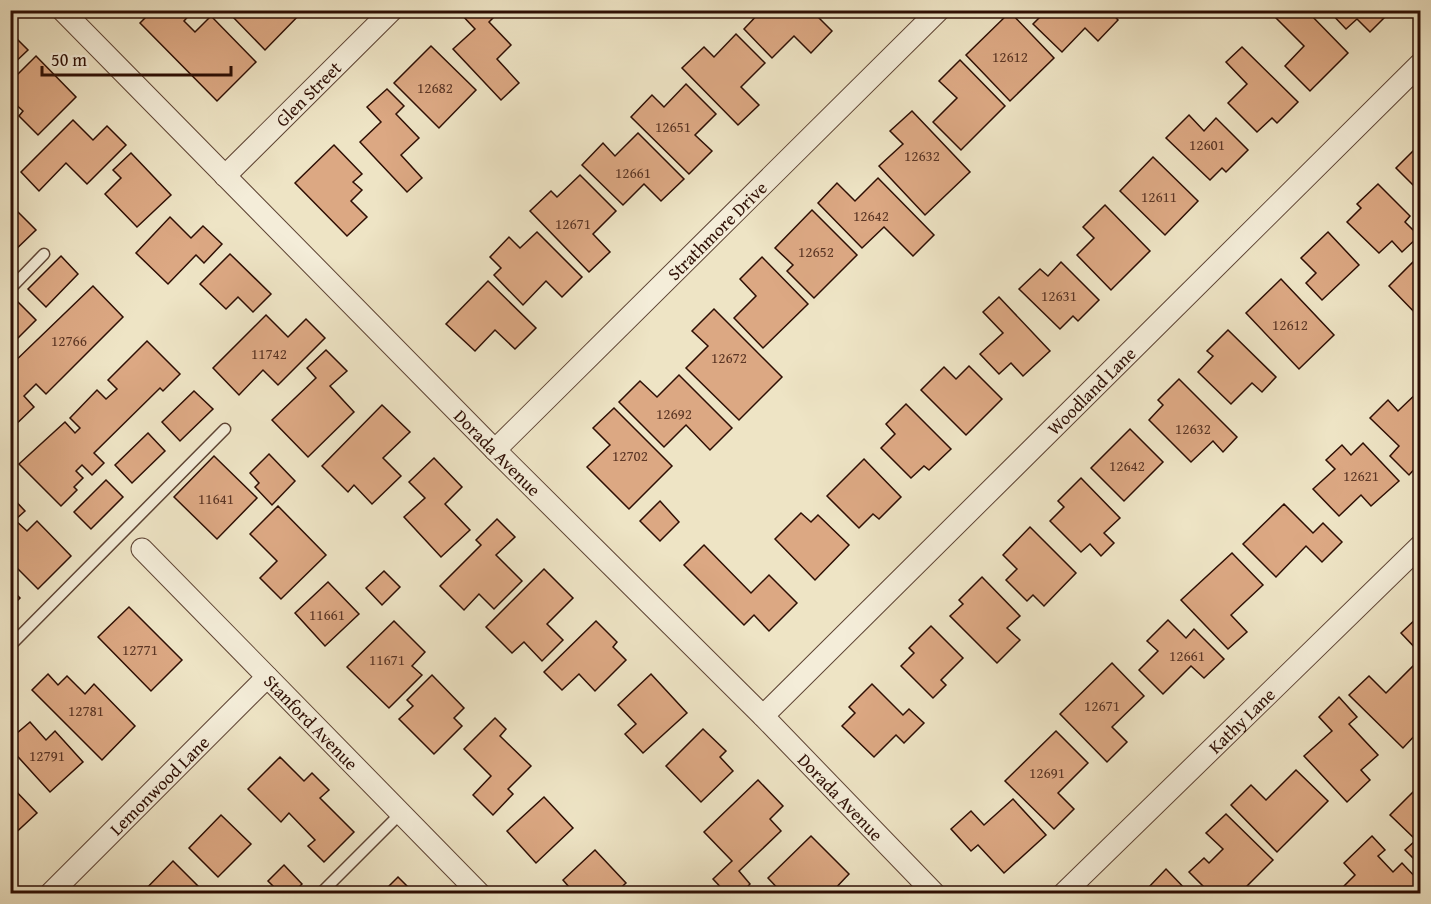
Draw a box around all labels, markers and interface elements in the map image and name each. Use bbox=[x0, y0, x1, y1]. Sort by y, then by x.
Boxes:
scale bar bbox=[42, 39, 231, 77]
text: 50 m bbox=[51, 46, 87, 73]
house number: 12612 bbox=[992, 46, 1028, 67]
street label: Glen Street bbox=[269, 54, 348, 133]
house number: 12682 bbox=[417, 77, 453, 98]
house number: 12651 bbox=[655, 116, 691, 137]
house number: 12601 bbox=[1189, 134, 1225, 155]
house number: 12632 bbox=[904, 145, 940, 166]
house number: 12661 bbox=[615, 162, 651, 183]
street label: Strathmore Drive bbox=[660, 175, 773, 286]
house number: 12611 bbox=[1141, 186, 1177, 207]
house number: 12642 bbox=[853, 205, 889, 226]
house number: 12671 bbox=[555, 213, 591, 234]
house number: 12652 bbox=[798, 241, 834, 262]
house number: 12631 bbox=[1041, 285, 1077, 306]
house number: 12612 bbox=[1272, 314, 1308, 335]
house number: 12766 bbox=[51, 330, 87, 351]
street label: Woodland Lane bbox=[1040, 340, 1142, 441]
house number: 11742 bbox=[251, 343, 287, 364]
house number: 12672 bbox=[711, 347, 747, 368]
street label: Dorada Avenue bbox=[448, 403, 547, 502]
house number: 12692 bbox=[656, 403, 692, 424]
house number: 12632 bbox=[1175, 418, 1211, 439]
house number: 12702 bbox=[612, 445, 648, 466]
house number: 12642 bbox=[1109, 455, 1145, 476]
house number: 12621 bbox=[1343, 465, 1379, 486]
house number: 11641 bbox=[198, 488, 234, 509]
house number: 11661 bbox=[309, 604, 345, 625]
house number: 12771 bbox=[122, 639, 158, 660]
house number: 12661 bbox=[1169, 645, 1205, 666]
house number: 11671 bbox=[369, 649, 405, 670]
street label: Stanford Avenue bbox=[258, 668, 365, 776]
street label: Kathy Lane bbox=[1202, 681, 1281, 759]
house number: 12671 bbox=[1084, 695, 1120, 716]
house number: 12781 bbox=[68, 700, 104, 721]
street label: Lemonwood Lane bbox=[103, 729, 215, 841]
house number: 12791 bbox=[29, 745, 65, 766]
street label: Dorada Avenue bbox=[792, 746, 890, 847]
house number: 12691 bbox=[1029, 762, 1065, 783]

